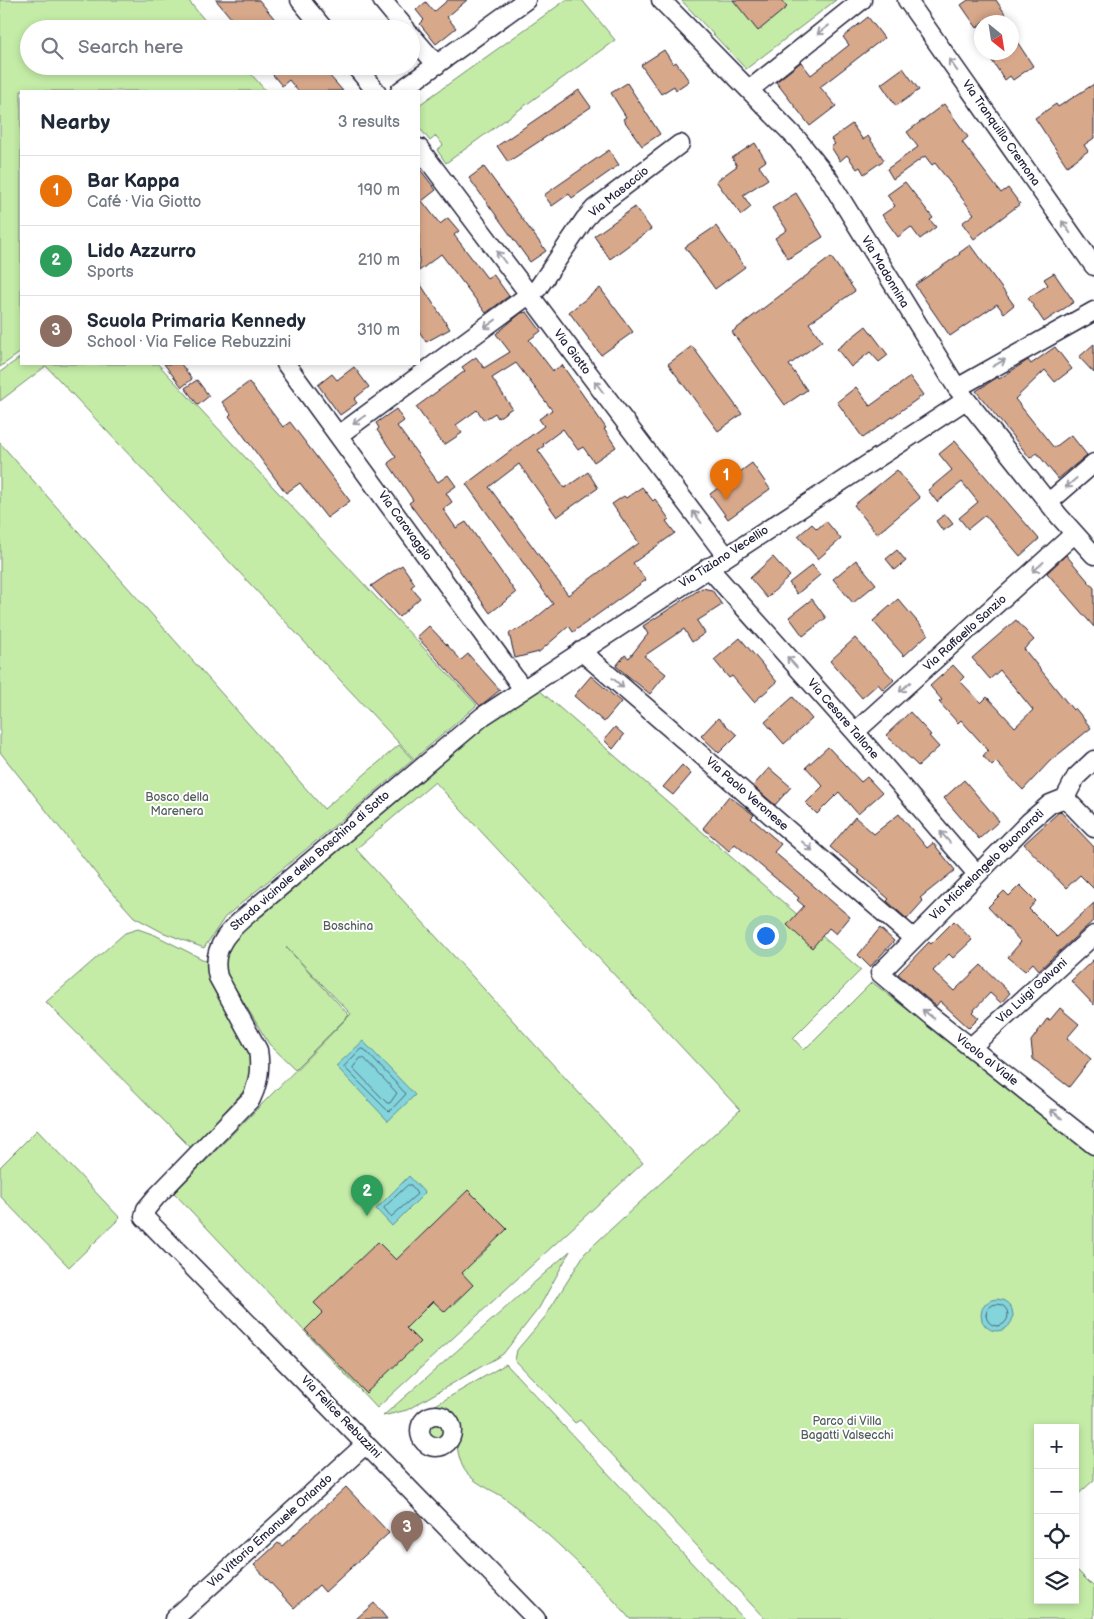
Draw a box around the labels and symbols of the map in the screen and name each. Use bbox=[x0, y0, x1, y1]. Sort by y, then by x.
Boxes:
north arrow bbox=[974, 15, 1019, 60]
one-way arrow bbox=[817, 25, 830, 36]
one-way arrow bbox=[948, 58, 958, 72]
street label: Via Tranquillo Cremona bbox=[959, 77, 1043, 189]
street label: Via Masaccio bbox=[586, 163, 652, 221]
one-way arrow bbox=[1061, 220, 1071, 234]
street label: Via Madonnina bbox=[858, 233, 912, 311]
one-way arrow bbox=[496, 251, 507, 264]
one-way arrow bbox=[484, 318, 498, 329]
street label: Via Giotto bbox=[550, 326, 594, 378]
one-way arrow bbox=[991, 358, 1006, 368]
one-way arrow bbox=[594, 380, 604, 394]
one-way arrow bbox=[353, 414, 366, 425]
pin: 1 bbox=[710, 459, 742, 500]
one-way arrow bbox=[1065, 477, 1078, 489]
street label: Via Caravaggio bbox=[375, 488, 435, 564]
one-way arrow bbox=[691, 511, 702, 524]
street label: Via Tiziano Vecellio bbox=[677, 522, 772, 591]
one-way arrow bbox=[1032, 561, 1045, 573]
street label: Via Raffaello Sanzio bbox=[920, 592, 1010, 674]
one-way arrow bbox=[786, 655, 798, 668]
street label: Via Cesare Tallone bbox=[804, 676, 882, 762]
one-way arrow bbox=[611, 677, 624, 689]
one-way arrow bbox=[898, 682, 911, 693]
street label: Via Paolo Veronese bbox=[703, 754, 791, 834]
street label: Strada vicinale della Boschina di Sotto bbox=[227, 788, 393, 934]
park label: Bosco della Marenera bbox=[145, 790, 209, 819]
street label: Via Michelangelo Buonarroti bbox=[927, 806, 1047, 924]
one-way arrow bbox=[939, 830, 951, 843]
one-way arrow bbox=[800, 841, 813, 852]
park label: Boschina bbox=[323, 919, 373, 933]
your location bbox=[753, 923, 779, 949]
street label: Via Luigi Galvani bbox=[994, 955, 1071, 1027]
one-way arrow bbox=[922, 1008, 935, 1019]
street label: Vicolo al Viale bbox=[953, 1031, 1021, 1089]
one-way arrow bbox=[1050, 1109, 1063, 1120]
pin: 2 bbox=[351, 1175, 383, 1216]
street label: Via Felice Rebuzzini bbox=[298, 1373, 384, 1462]
park label: Parco di Villa Bagatti Valsecchi bbox=[800, 1414, 894, 1443]
street label: Via Vittorio Emanuele Orlando bbox=[205, 1471, 336, 1591]
pin: 3 bbox=[391, 1511, 423, 1552]

